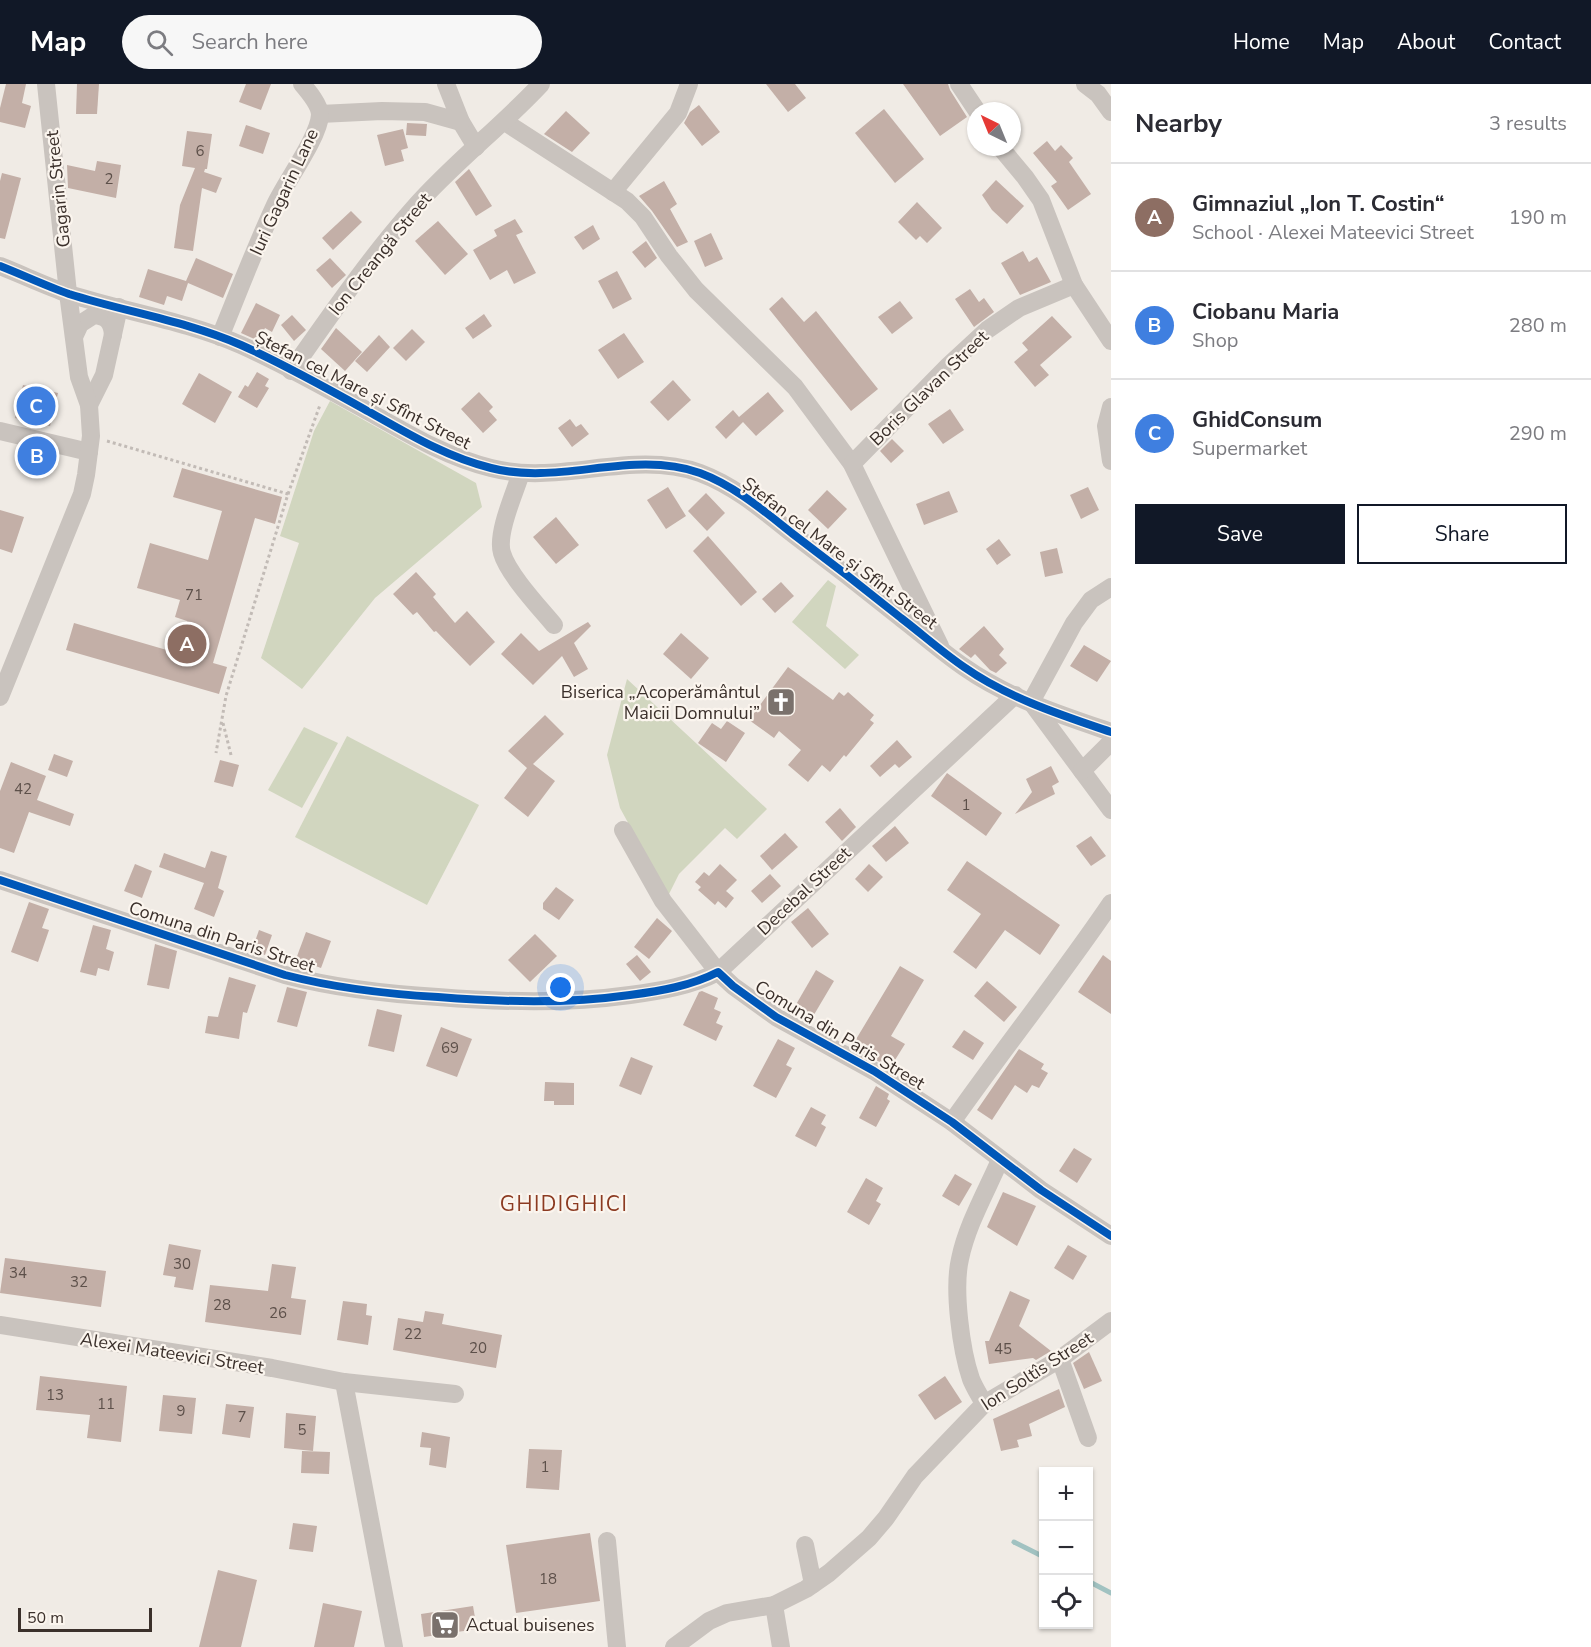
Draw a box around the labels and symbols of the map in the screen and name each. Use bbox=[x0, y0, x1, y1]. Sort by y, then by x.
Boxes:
north arrow bbox=[967, 102, 1021, 156]
street label: Iuri Gagarin Lane bbox=[244, 125, 324, 259]
street label: Gagarin Street bbox=[40, 129, 76, 249]
house number: 6 bbox=[195, 141, 205, 161]
house number: 2 bbox=[104, 169, 114, 189]
street label: Ion Creangă Street bbox=[323, 187, 437, 320]
street label: Ștefan cel Mare și Sfînt Street bbox=[251, 325, 476, 455]
street label: Boris Glavan Street bbox=[864, 325, 994, 451]
pin: C bbox=[16, 384, 56, 428]
pin: B bbox=[18, 434, 57, 478]
street label: Ștefan cel Mare și Sfînt Street bbox=[737, 471, 943, 635]
house number: 71 bbox=[185, 585, 203, 605]
pin: A bbox=[168, 622, 207, 666]
place label: Biserica „Acoperământul Maicii Domnului” bbox=[561, 680, 761, 725]
church icon: Biserica „Acoperământul Maicii Domnului” bbox=[765, 686, 797, 718]
house number: 42 bbox=[14, 779, 32, 799]
house number: 1 bbox=[961, 795, 971, 815]
street label: Decebal Street bbox=[752, 841, 856, 941]
street label: Comuna din Paris Street bbox=[126, 896, 319, 979]
your location bbox=[546, 973, 575, 1002]
street label: Comuna din Paris Street bbox=[750, 975, 930, 1096]
house number: 69 bbox=[441, 1038, 459, 1058]
district label: GHIDIGHICI bbox=[500, 1190, 628, 1218]
house number: 30 bbox=[173, 1254, 191, 1274]
house number: 34 bbox=[9, 1263, 27, 1283]
house number: 32 bbox=[70, 1272, 88, 1292]
house number: 28 bbox=[213, 1295, 231, 1315]
house number: 26 bbox=[269, 1303, 287, 1323]
house number: 22 bbox=[404, 1324, 422, 1344]
street label: Ion Soltîs Street bbox=[977, 1326, 1098, 1416]
street label: Alexei Mateevici Street bbox=[79, 1327, 266, 1379]
house number: 20 bbox=[469, 1338, 487, 1358]
house number: 45 bbox=[994, 1339, 1012, 1359]
house number: 13 bbox=[46, 1385, 64, 1405]
house number: 11 bbox=[97, 1394, 115, 1414]
house number: 9 bbox=[176, 1401, 186, 1421]
house number: 7 bbox=[237, 1407, 247, 1427]
house number: 5 bbox=[297, 1420, 307, 1440]
house number: 1 bbox=[540, 1457, 550, 1477]
house number: 18 bbox=[539, 1569, 557, 1589]
scale bar bbox=[18, 1605, 152, 1632]
supermarket icon: Actual buisenes bbox=[429, 1609, 461, 1641]
place label: Actual buisenes bbox=[466, 1613, 595, 1637]

